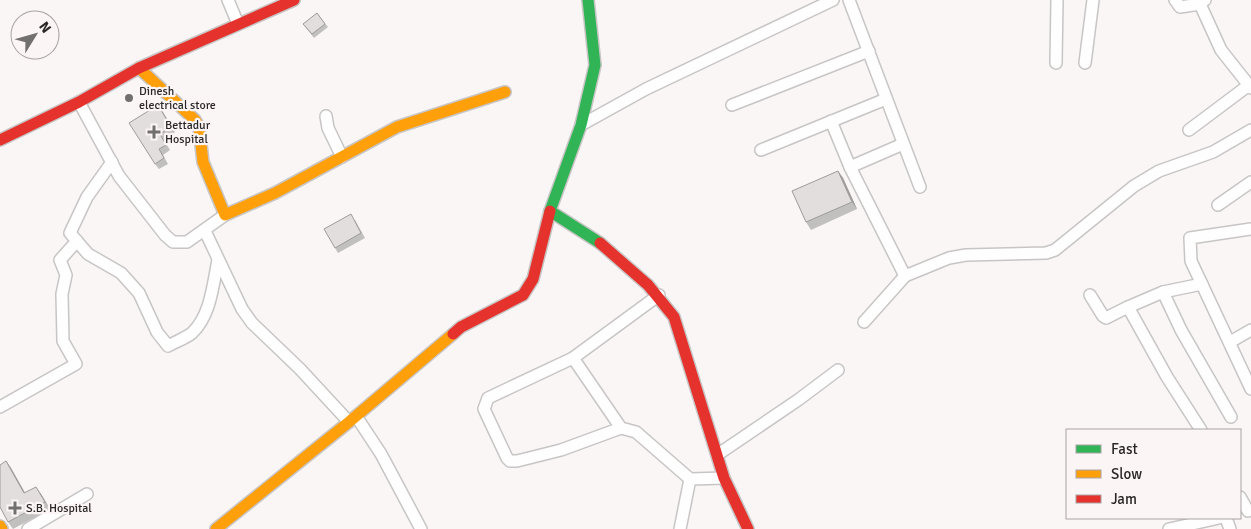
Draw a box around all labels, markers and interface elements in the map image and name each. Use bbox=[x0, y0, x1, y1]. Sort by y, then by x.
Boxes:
north arrow bbox=[10, 10, 60, 60]
text: N bbox=[35, 18, 55, 36]
place label: Dinesh electrical store bbox=[139, 84, 216, 113]
marker: Dinesh electrical store bbox=[123, 92, 135, 104]
place label: Bettadur Hospital bbox=[165, 118, 211, 147]
marker: Bettadur Hospital bbox=[147, 125, 161, 139]
legend bbox=[1066, 429, 1241, 519]
text: Fast bbox=[1111, 440, 1138, 458]
text: Slow bbox=[1111, 465, 1142, 483]
text: Jam bbox=[1111, 490, 1137, 508]
marker: S.B. Hospital bbox=[8, 501, 22, 515]
place label: S.B. Hospital bbox=[26, 501, 92, 516]

